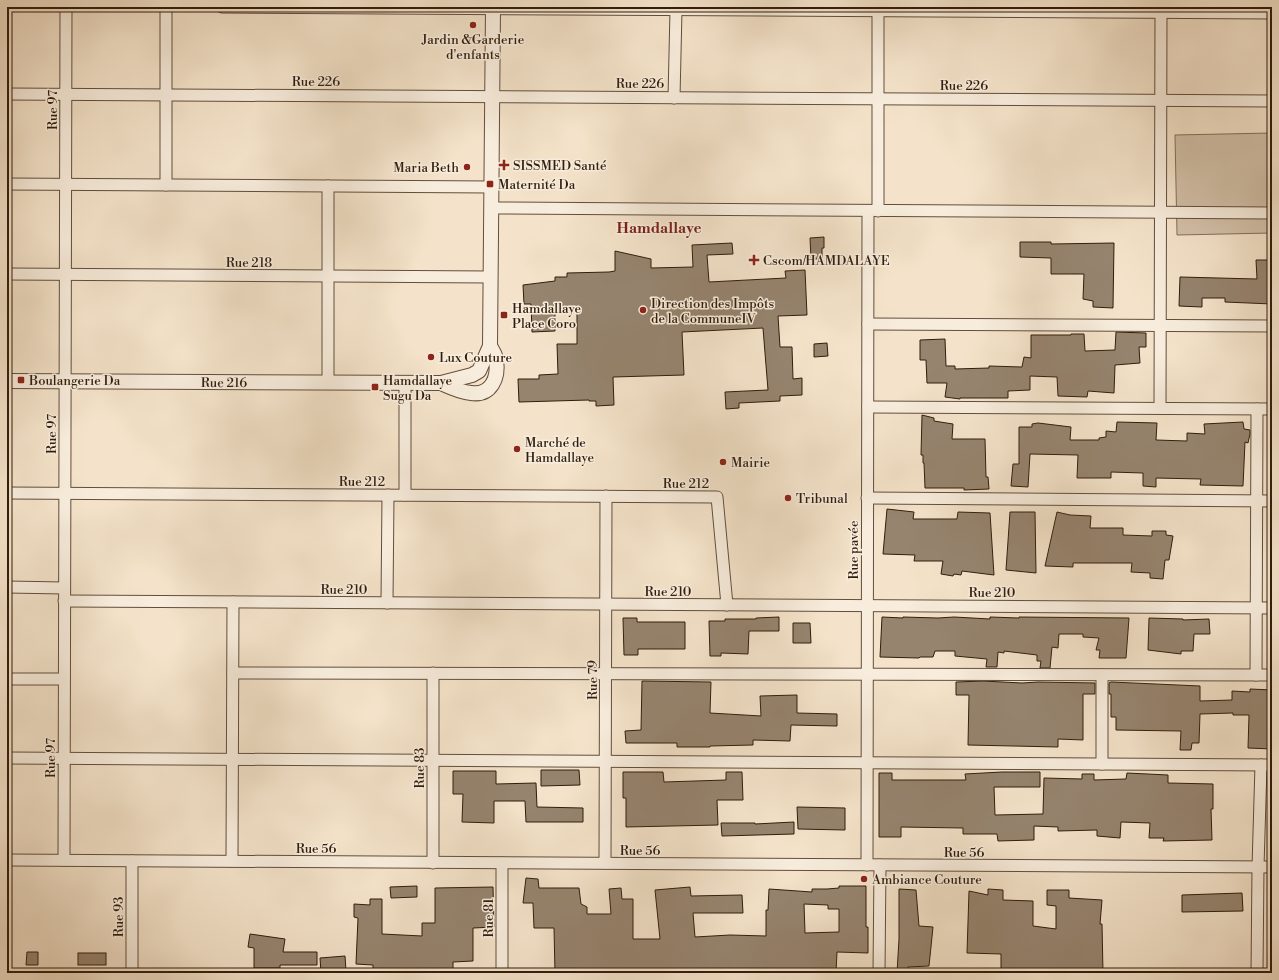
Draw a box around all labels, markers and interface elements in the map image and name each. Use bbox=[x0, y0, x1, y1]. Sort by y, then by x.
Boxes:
marker: Jardin &Garderie d'enfants bbox=[468, 20, 478, 30]
place label: Jardin &Garderie d'enfants bbox=[421, 32, 525, 63]
street label: Rue 226 bbox=[292, 74, 340, 90]
street label: Rue 226 bbox=[616, 76, 664, 92]
street label: Rue 226 bbox=[940, 78, 988, 94]
street label: Rue 97 bbox=[45, 90, 61, 130]
place label: SISSMED Santé bbox=[513, 158, 607, 174]
marker: SISSMED Santé bbox=[498, 159, 510, 171]
place label: Maria Beth bbox=[393, 160, 459, 176]
marker: Maria Beth bbox=[462, 162, 472, 172]
place label: Maternité Da bbox=[498, 177, 576, 193]
marker: Maternité Da bbox=[485, 179, 495, 189]
district label: Hamdallaye bbox=[617, 219, 702, 238]
place label: Cscom/HAMDALAYE bbox=[763, 253, 890, 269]
marker: Cscom/HAMDALAYE bbox=[748, 254, 760, 266]
street label: Rue 218 bbox=[226, 255, 272, 271]
place label: Direction des Impôts de la CommuneIV bbox=[651, 296, 775, 327]
place label: Hamdallaye Place Coro bbox=[512, 301, 582, 332]
marker: Direction des Impôts de la CommuneIV bbox=[638, 305, 648, 315]
marker: Hamdallaye Place Coro bbox=[499, 310, 509, 320]
place label: Lux Couture bbox=[439, 350, 512, 366]
marker: Lux Couture bbox=[426, 352, 436, 362]
place label: Boulangerie Da bbox=[28, 373, 121, 389]
place label: Hamdallaye Sugu Da bbox=[383, 373, 453, 404]
marker: Boulangerie Da bbox=[16, 375, 26, 385]
street label: Rue 216 bbox=[201, 375, 247, 391]
marker: Hamdallaye Sugu Da bbox=[370, 382, 380, 392]
street label: Rue 97 bbox=[44, 414, 60, 454]
place label: Marché de Hamdallaye bbox=[525, 435, 595, 466]
marker: Marché de Hamdallaye bbox=[512, 444, 522, 454]
place label: Mairie bbox=[731, 455, 771, 471]
marker: Mairie bbox=[718, 457, 728, 467]
street label: Rue 212 bbox=[339, 474, 385, 490]
street label: Rue 212 bbox=[663, 476, 709, 492]
place label: Tribunal bbox=[796, 491, 848, 507]
marker: Tribunal bbox=[783, 493, 793, 503]
street label: Rue pavée bbox=[846, 520, 862, 580]
street label: Rue 210 bbox=[320, 582, 368, 598]
street label: Rue 210 bbox=[644, 584, 692, 600]
street label: Rue 210 bbox=[968, 585, 1016, 601]
street label: Rue 79 bbox=[585, 660, 601, 700]
street label: Rue 97 bbox=[43, 738, 59, 778]
street label: Rue 83 bbox=[412, 748, 428, 788]
street label: Rue 56 bbox=[296, 841, 336, 857]
street label: Rue 56 bbox=[620, 843, 660, 859]
street label: Rue 56 bbox=[944, 845, 984, 861]
place label: Ambiance Couture bbox=[871, 872, 982, 888]
marker: Ambiance Couture bbox=[859, 874, 869, 884]
street label: Rue 93 bbox=[111, 897, 127, 937]
street label: Rue 81 bbox=[481, 898, 497, 937]

